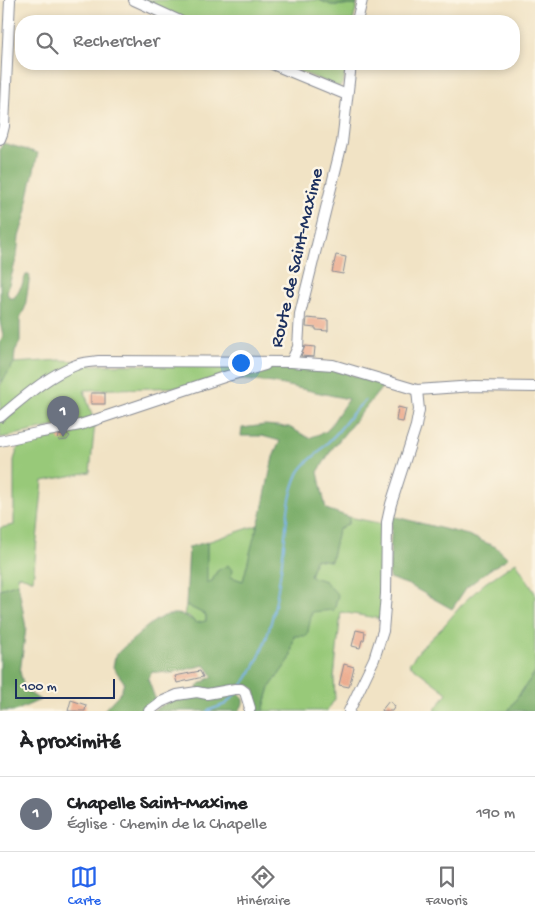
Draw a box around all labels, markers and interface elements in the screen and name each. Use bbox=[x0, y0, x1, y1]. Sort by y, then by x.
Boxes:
search box bbox=[15, 15, 520, 70]
icon: search bbox=[33, 29, 61, 57]
text: Rechercher bbox=[73, 31, 159, 54]
street label: Route de Saint-Maxime bbox=[266, 166, 330, 350]
your location bbox=[228, 350, 254, 376]
pin: 1 bbox=[47, 396, 79, 437]
scale bar bbox=[15, 676, 115, 699]
text: 100 m bbox=[22, 679, 57, 696]
text: À proximité bbox=[20, 731, 121, 756]
text: Chapelle Saint-Maxime bbox=[67, 793, 247, 816]
text: 1 bbox=[33, 805, 39, 824]
text: 190 m bbox=[476, 805, 515, 824]
text: Église · Chemin de la Chapelle bbox=[67, 816, 267, 835]
tab: Carte bbox=[68, 863, 101, 910]
tab: Itinéraire bbox=[236, 863, 290, 910]
tab: Favoris bbox=[426, 863, 467, 910]

